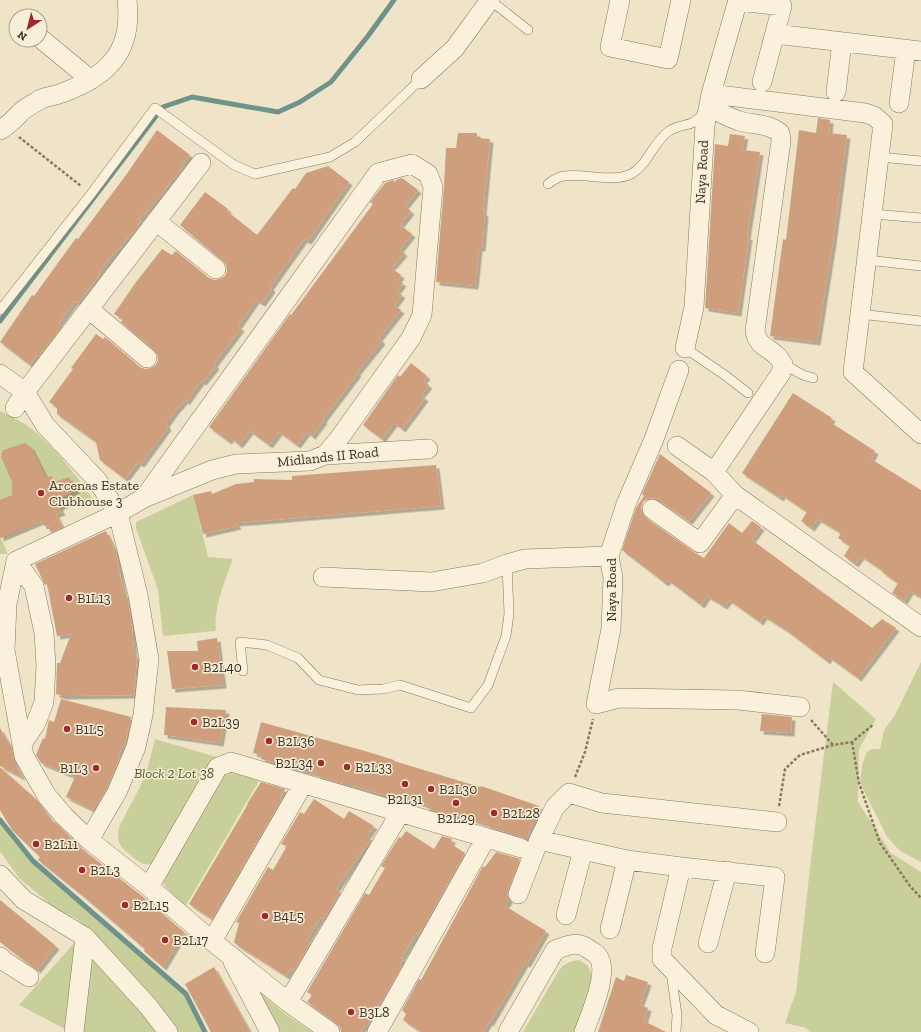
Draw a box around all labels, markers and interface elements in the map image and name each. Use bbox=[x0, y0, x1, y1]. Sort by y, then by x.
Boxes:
north arrow bbox=[8, 8, 48, 48]
text: N bbox=[15, 28, 30, 43]
street label: Naya Road bbox=[692, 139, 712, 204]
street label: Midlands II Road bbox=[277, 443, 380, 471]
place label: Arcenas Estate Clubhouse 3 bbox=[49, 477, 140, 510]
marker: Arcenas Estate Clubhouse 3 bbox=[36, 488, 46, 498]
street label: Naya Road bbox=[603, 558, 620, 622]
place label: B1L13 bbox=[77, 590, 111, 607]
marker: B1L13 bbox=[64, 593, 74, 603]
place label: B2L40 bbox=[203, 659, 242, 676]
marker: B2L40 bbox=[190, 662, 200, 672]
place label: B2L39 bbox=[202, 714, 240, 731]
marker: B2L39 bbox=[189, 717, 199, 727]
place label: B1L5 bbox=[75, 721, 104, 738]
marker: B1L5 bbox=[62, 724, 72, 734]
place label: B2L36 bbox=[277, 733, 315, 750]
marker: B2L36 bbox=[264, 736, 274, 746]
place label: B2L34 bbox=[275, 755, 313, 772]
marker: B2L34 bbox=[316, 758, 326, 768]
place label: B2L33 bbox=[355, 759, 392, 776]
place label: B1L3 bbox=[60, 760, 88, 777]
marker: B2L33 bbox=[342, 762, 352, 772]
marker: B1L3 bbox=[91, 763, 101, 773]
park label: Block 2 Lot 38 bbox=[134, 765, 214, 782]
marker: B2L31 bbox=[400, 779, 410, 789]
place label: B2L30 bbox=[439, 781, 477, 798]
marker: B2L30 bbox=[426, 784, 436, 794]
place label: B2L31 bbox=[387, 791, 423, 808]
marker: B2L29 bbox=[451, 798, 461, 808]
place label: B2L28 bbox=[502, 805, 540, 822]
marker: B2L28 bbox=[489, 808, 499, 818]
place label: B2L29 bbox=[437, 810, 475, 827]
place label: B2L11 bbox=[44, 836, 79, 853]
marker: B2L11 bbox=[31, 839, 41, 849]
place label: B2L3 bbox=[90, 862, 120, 879]
marker: B2L3 bbox=[77, 865, 87, 875]
place label: B2L15 bbox=[133, 897, 169, 914]
marker: B2L15 bbox=[120, 900, 130, 910]
place label: B4L5 bbox=[273, 908, 304, 925]
marker: B4L5 bbox=[260, 911, 270, 921]
place label: B2L17 bbox=[173, 932, 208, 949]
marker: B2L17 bbox=[160, 935, 170, 945]
place label: B3L8 bbox=[359, 1004, 389, 1021]
marker: B3L8 bbox=[346, 1007, 356, 1017]

